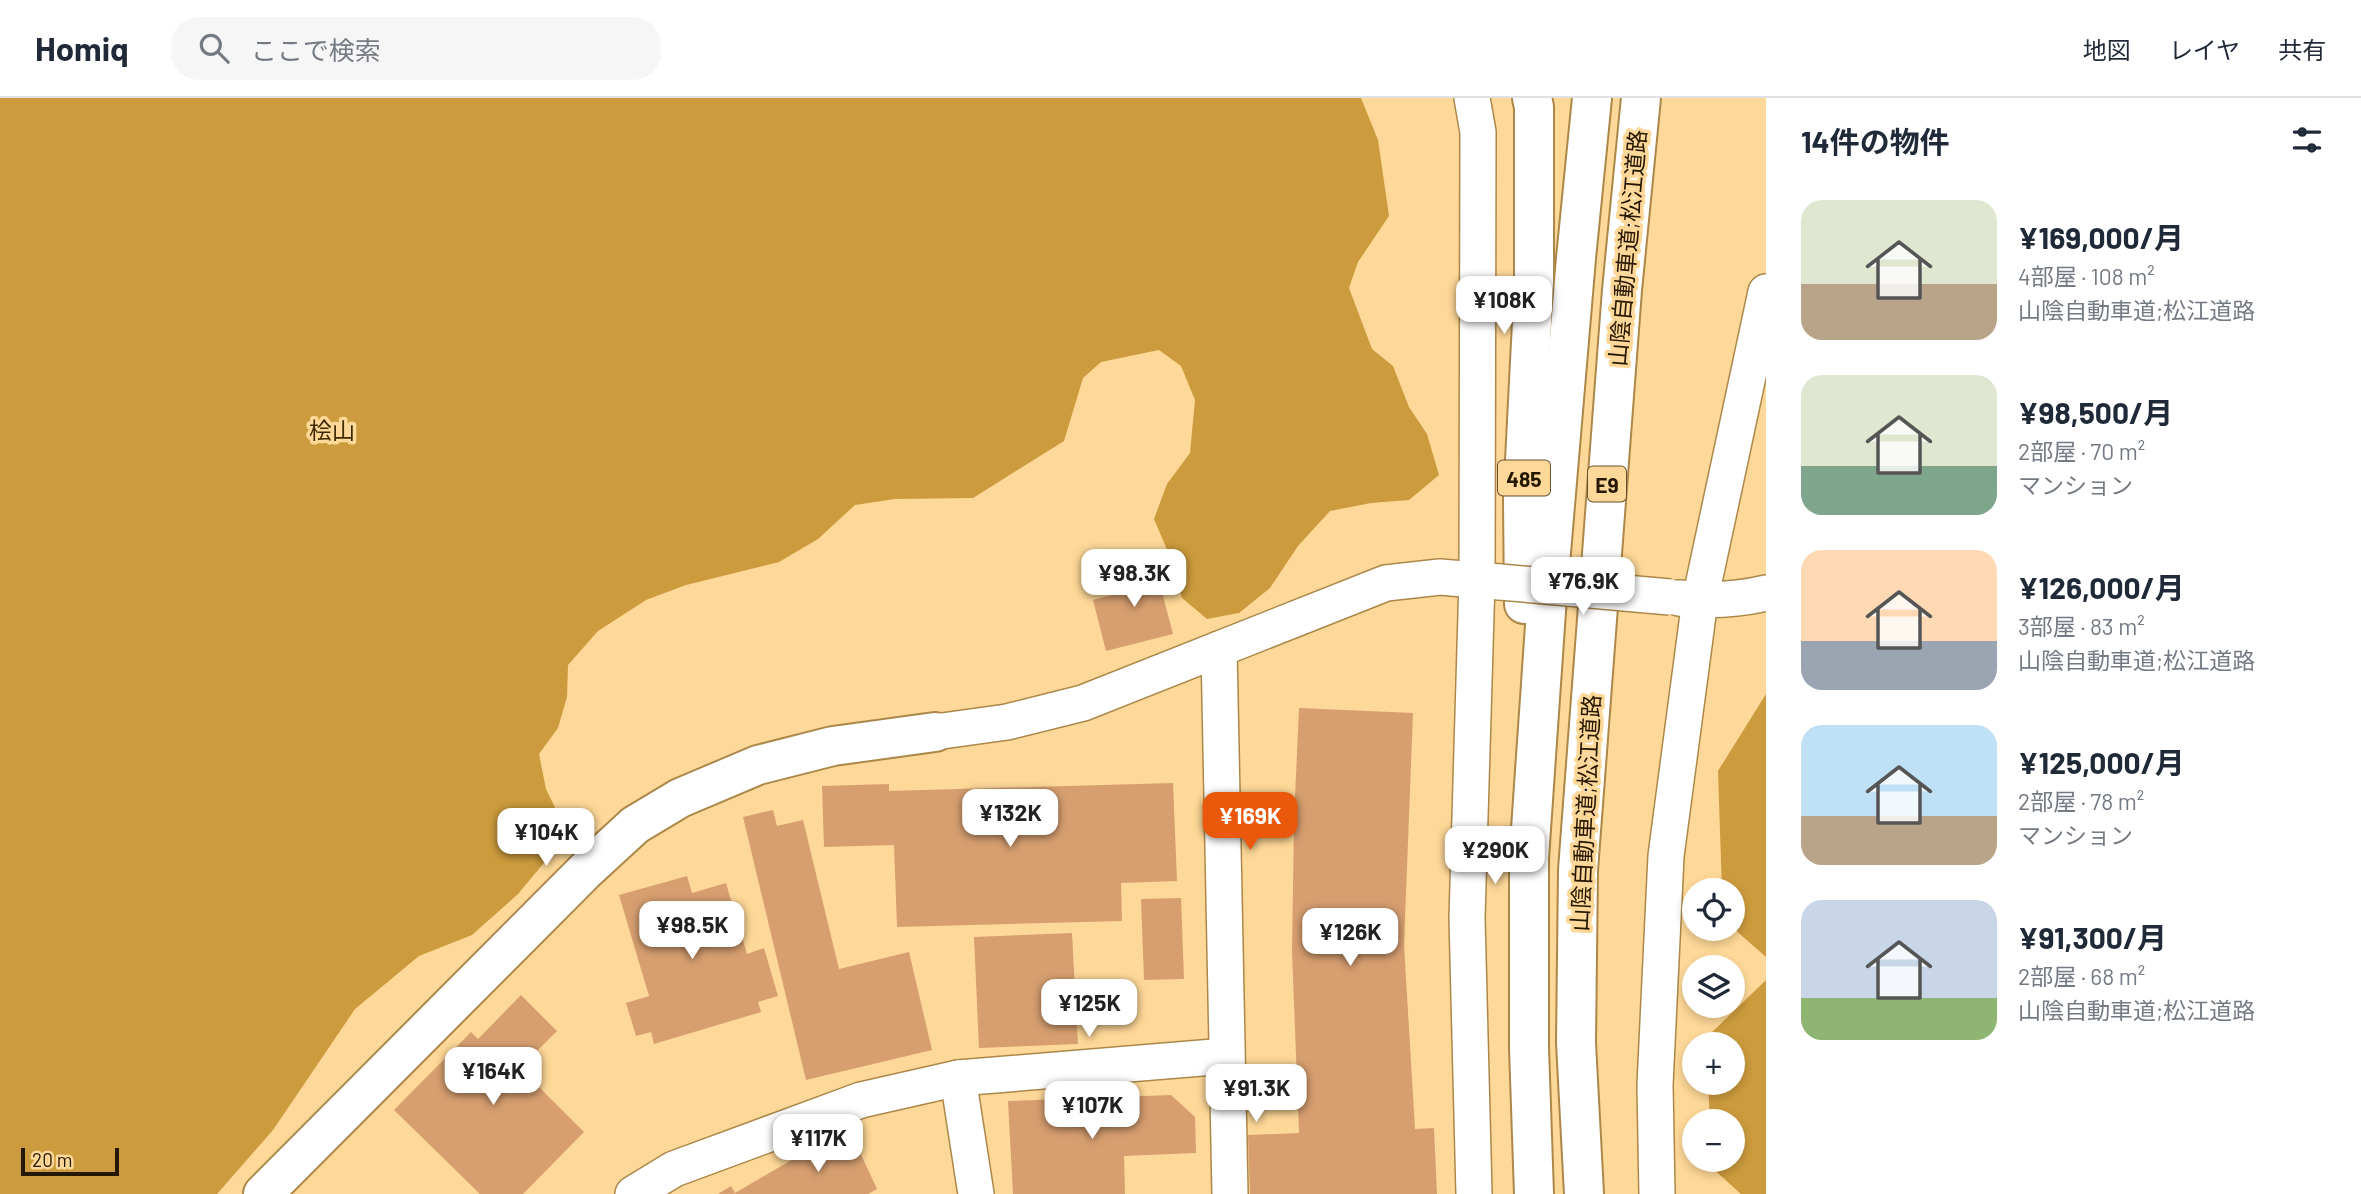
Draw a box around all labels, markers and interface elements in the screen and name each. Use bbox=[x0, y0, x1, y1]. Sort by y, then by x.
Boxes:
search box bbox=[171, 17, 661, 80]
text: Homiq bbox=[35, 28, 129, 68]
icon: search bbox=[195, 29, 233, 67]
text: ここで検索 bbox=[251, 34, 381, 65]
text: 地図 bbox=[2083, 35, 2131, 64]
text: レイヤ bbox=[2169, 35, 2240, 64]
text: 共有 bbox=[2278, 35, 2326, 64]
icon: filters bbox=[2288, 121, 2326, 159]
text: 14件の物件 bbox=[1801, 123, 1950, 159]
street label: 山陰自動車道;松江道路 bbox=[1603, 129, 1651, 367]
text: ¥169,000/月 bbox=[2018, 219, 2184, 255]
icon: home bbox=[1857, 228, 1941, 312]
text: 4部屋 · 108 m² bbox=[2018, 262, 2155, 290]
pin: ¥108K bbox=[1455, 276, 1553, 336]
text: ¥108K bbox=[1472, 285, 1536, 313]
text: 山陰自動車道;松江道路 bbox=[2018, 296, 2255, 324]
text: ¥98,500/月 bbox=[2018, 394, 2173, 430]
icon: home bbox=[1857, 403, 1941, 487]
park label: 桧山 bbox=[309, 416, 355, 444]
text: 2部屋 · 70 m² bbox=[2018, 437, 2145, 465]
road number: 485 bbox=[1498, 460, 1550, 496]
road number: E9 bbox=[1588, 466, 1626, 502]
text: マンション bbox=[2018, 471, 2133, 499]
pin: ¥98.3K bbox=[1077, 550, 1191, 609]
text: ¥98.3K bbox=[1097, 558, 1171, 586]
pin: ¥76.9K bbox=[1526, 558, 1640, 617]
text: ¥76.9K bbox=[1547, 566, 1619, 594]
text: ¥126,000/月 bbox=[2018, 569, 2185, 605]
icon: home bbox=[1857, 578, 1941, 662]
text: 3部屋 · 83 m² bbox=[2018, 612, 2145, 640]
text: 山陰自動車道;松江道路 bbox=[2018, 646, 2255, 674]
street label: 山陰自動車道;松江道路 bbox=[1565, 694, 1605, 932]
text: ¥125,000/月 bbox=[2018, 744, 2185, 780]
icon: home bbox=[1857, 753, 1941, 837]
text: 2部屋 · 78 m² bbox=[2018, 787, 2144, 815]
pin: ¥132K bbox=[961, 790, 1059, 849]
pin: ¥169K bbox=[1201, 792, 1299, 852]
text: ¥132K bbox=[978, 798, 1042, 826]
text: ¥169K bbox=[1219, 801, 1281, 829]
pin: ¥104K bbox=[497, 808, 595, 868]
text: ¥104K bbox=[513, 817, 579, 845]
text: マンション bbox=[2018, 821, 2133, 849]
pin: ¥290K bbox=[1446, 826, 1544, 886]
text: ¥290K bbox=[1461, 835, 1529, 863]
map controls bbox=[1682, 878, 1745, 1172]
button: locate bbox=[1682, 878, 1745, 941]
pin: ¥98.5K bbox=[635, 902, 749, 961]
pin: ¥126K bbox=[1301, 908, 1399, 968]
text: ¥98.5K bbox=[655, 910, 729, 938]
text: ¥126K bbox=[1318, 917, 1382, 945]
text: ¥91,300/月 bbox=[2018, 919, 2167, 955]
icon: home bbox=[1857, 928, 1941, 1012]
button: layers bbox=[1682, 955, 1745, 1018]
text: 2部屋 · 68 m² bbox=[2018, 962, 2145, 990]
pin: ¥125K bbox=[1040, 979, 1138, 1039]
text: ¥125K bbox=[1057, 988, 1121, 1016]
text: 山陰自動車道;松江道路 bbox=[2018, 996, 2255, 1024]
button: + bbox=[1682, 1032, 1745, 1095]
pin: ¥164K bbox=[444, 1048, 542, 1107]
text: ¥164K bbox=[461, 1056, 525, 1084]
pin: ¥91.3K bbox=[1199, 1065, 1313, 1124]
text: ¥91.3K bbox=[1222, 1073, 1290, 1101]
pin: ¥107K bbox=[1043, 1082, 1141, 1141]
text: ¥107K bbox=[1061, 1090, 1123, 1118]
button: − bbox=[1682, 1109, 1745, 1172]
pin: ¥117K bbox=[769, 1114, 867, 1174]
text: ¥117K bbox=[789, 1123, 847, 1151]
scale bar bbox=[21, 1145, 119, 1177]
text: 20 m bbox=[32, 1148, 72, 1171]

